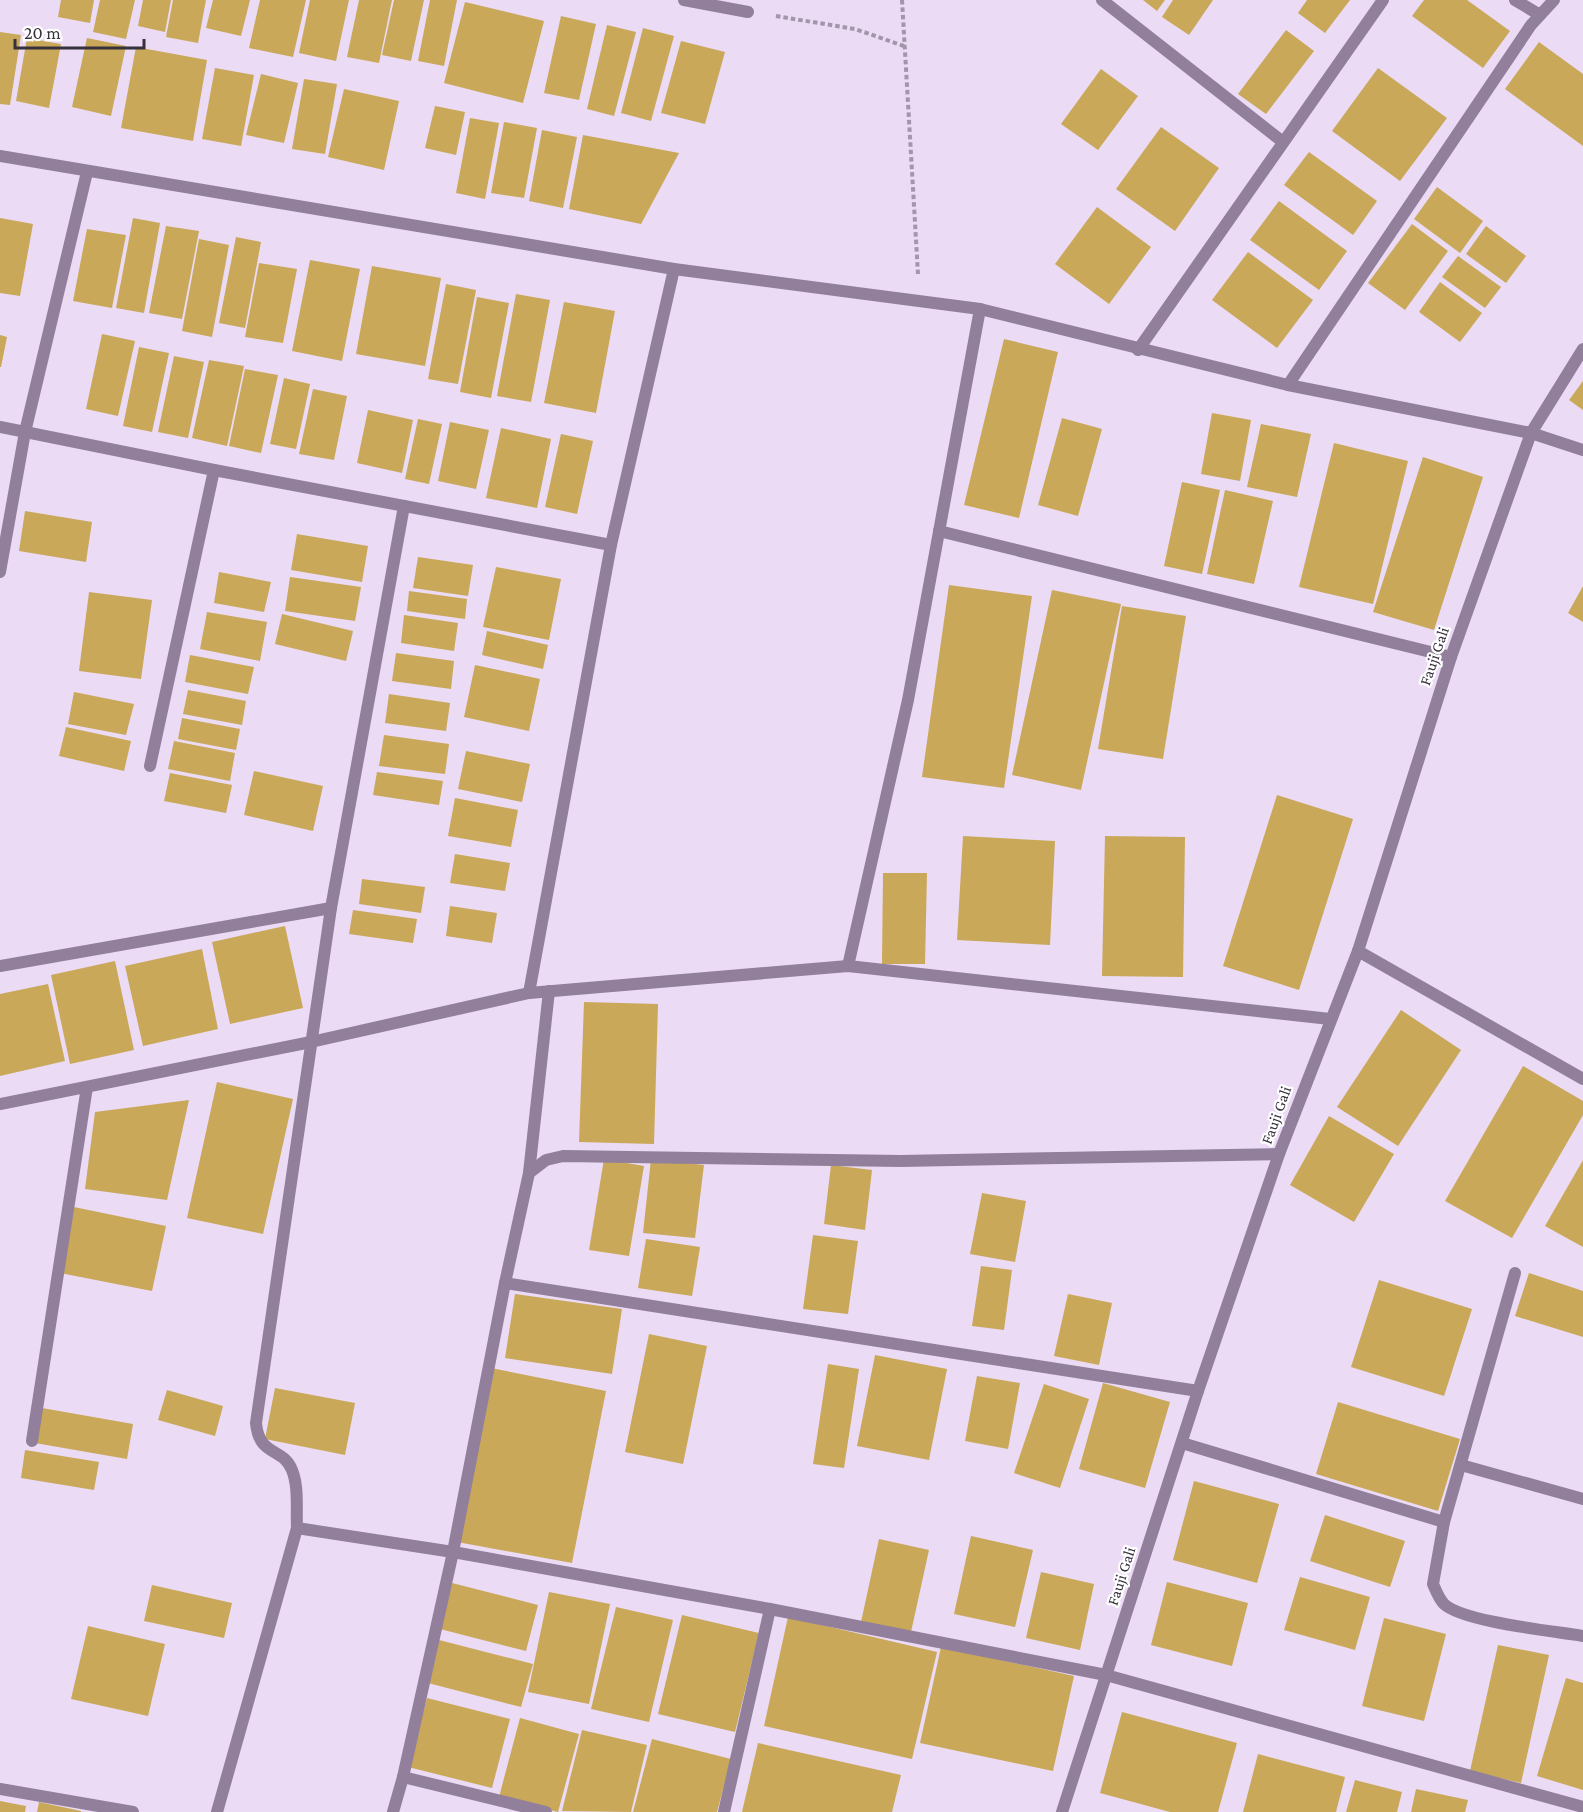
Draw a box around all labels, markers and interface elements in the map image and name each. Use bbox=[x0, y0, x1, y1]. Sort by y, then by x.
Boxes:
scale bar bbox=[15, 12, 144, 50]
text: 20 m bbox=[24, 23, 61, 43]
street label: Fauji Gali bbox=[1416, 625, 1453, 688]
street label: Fauji Gali bbox=[1258, 1084, 1295, 1147]
street label: Fauji Gali bbox=[1104, 1545, 1139, 1608]

